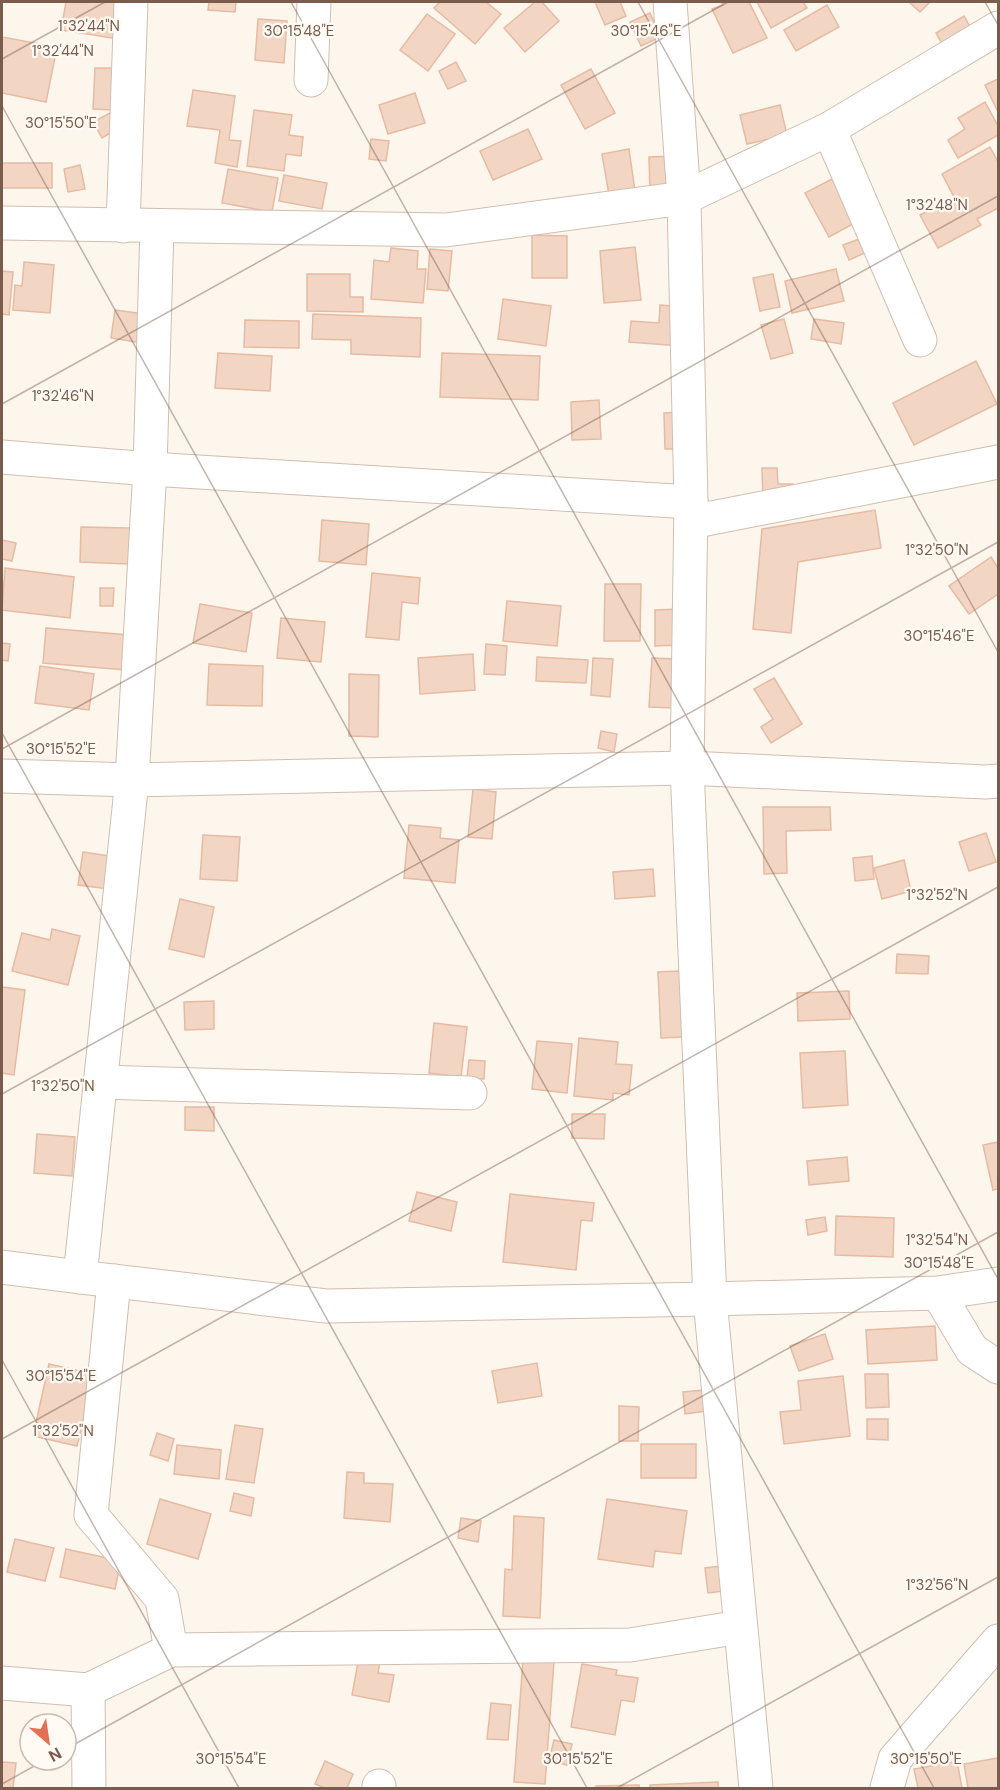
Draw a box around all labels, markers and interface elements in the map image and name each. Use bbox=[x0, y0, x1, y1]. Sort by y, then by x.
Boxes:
text: 1°32'44"N bbox=[58, 16, 120, 36]
text: 30°15'48"E bbox=[264, 21, 334, 41]
text: 30°15'46"E bbox=[611, 21, 681, 41]
text: 1°32'44"N bbox=[32, 41, 94, 61]
text: 30°15'50"E bbox=[25, 113, 97, 133]
text: 1°32'48"N bbox=[906, 195, 968, 215]
text: 1°32'46"N bbox=[32, 386, 94, 406]
text: 1°32'50"N bbox=[905, 540, 969, 560]
text: 30°15'46"E bbox=[904, 626, 974, 646]
text: 30°15'52"E bbox=[26, 739, 96, 759]
text: 1°32'52"N bbox=[906, 885, 968, 905]
text: 1°32'50"N bbox=[31, 1076, 95, 1096]
text: 1°32'54"N bbox=[906, 1230, 968, 1250]
text: 30°15'48"E bbox=[904, 1253, 974, 1273]
text: 30°15'54"E bbox=[26, 1366, 96, 1386]
text: 1°32'52"N bbox=[32, 1421, 94, 1441]
text: 1°32'56"N bbox=[906, 1575, 968, 1595]
north arrow bbox=[18, 1712, 78, 1772]
text: N bbox=[45, 1743, 65, 1767]
text: 30°15'54"E bbox=[196, 1749, 266, 1769]
text: 30°15'52"E bbox=[543, 1749, 613, 1769]
text: 30°15'50"E bbox=[890, 1749, 962, 1769]

